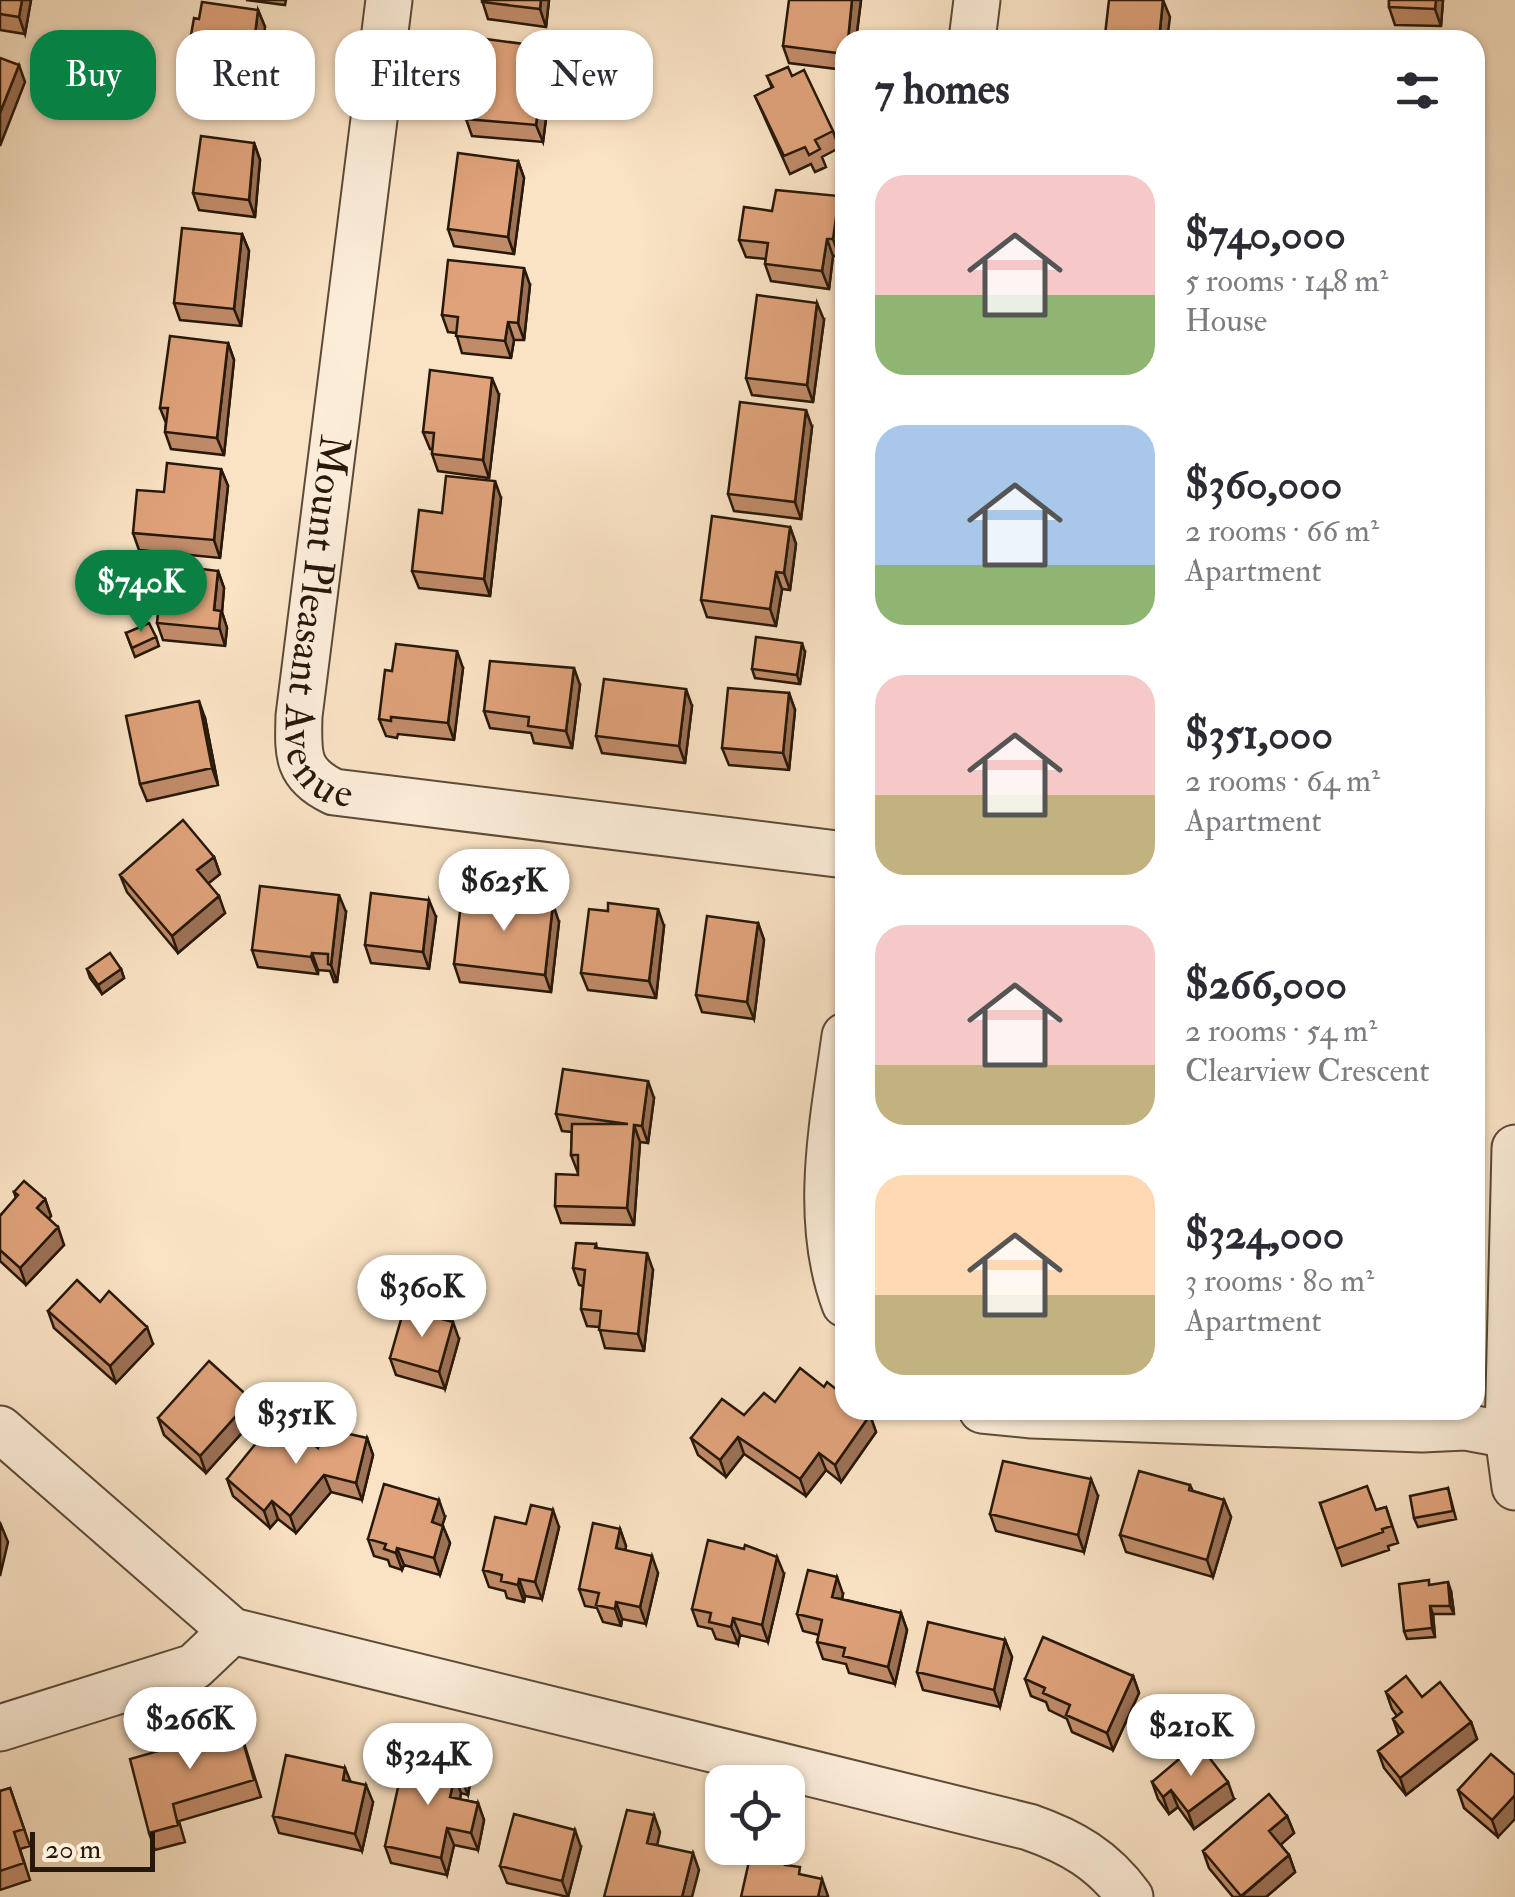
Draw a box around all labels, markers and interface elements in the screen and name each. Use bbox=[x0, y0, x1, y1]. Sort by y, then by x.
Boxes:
chip: Buy bbox=[30, 30, 156, 120]
chip: Rent bbox=[176, 30, 315, 120]
chip: Filters bbox=[335, 30, 496, 120]
chip: New bbox=[516, 30, 653, 120]
icon: filters bbox=[1390, 63, 1445, 118]
text: 7 homes bbox=[875, 64, 1010, 116]
text: $740,000 bbox=[1185, 209, 1346, 261]
icon: home bbox=[955, 215, 1075, 335]
text: 5 rooms · 148 m² bbox=[1185, 261, 1388, 301]
text: House bbox=[1185, 301, 1267, 341]
street label: Mount Pleasant Avenue bbox=[272, 432, 360, 820]
text: $360,000 bbox=[1185, 459, 1342, 511]
icon: home bbox=[955, 465, 1075, 585]
text: 2 rooms · 66 m² bbox=[1185, 511, 1379, 551]
pin: $740K bbox=[71, 550, 211, 635]
text: Apartment bbox=[1185, 551, 1322, 591]
text: $740K bbox=[97, 562, 185, 602]
text: $351,000 bbox=[1185, 709, 1333, 761]
icon: home bbox=[955, 715, 1075, 835]
text: 2 rooms · 64 m² bbox=[1185, 761, 1380, 801]
text: Apartment bbox=[1185, 801, 1322, 841]
pin: $625K bbox=[434, 849, 574, 934]
text: $625K bbox=[461, 861, 547, 901]
text: $266,000 bbox=[1185, 959, 1347, 1011]
icon: home bbox=[955, 965, 1075, 1085]
text: 2 rooms · 54 m² bbox=[1185, 1011, 1377, 1051]
text: Clearview Crescent bbox=[1185, 1051, 1430, 1091]
text: $324,000 bbox=[1185, 1209, 1344, 1261]
icon: home bbox=[955, 1215, 1075, 1335]
pin: $360K bbox=[352, 1255, 492, 1340]
text: 3 rooms · 80 m² bbox=[1185, 1261, 1374, 1301]
text: $360K bbox=[379, 1267, 465, 1307]
text: Apartment bbox=[1185, 1301, 1322, 1341]
pin: $351K bbox=[226, 1382, 366, 1467]
text: $351K bbox=[257, 1394, 335, 1434]
pin: $266K bbox=[120, 1687, 260, 1772]
pin: $210K bbox=[1121, 1694, 1261, 1779]
text: $266K bbox=[146, 1699, 234, 1739]
text: $210K bbox=[1149, 1706, 1233, 1746]
pin: $324K bbox=[358, 1723, 498, 1808]
text: $324K bbox=[385, 1735, 471, 1775]
map controls bbox=[705, 1765, 805, 1865]
button: locate bbox=[705, 1765, 805, 1865]
scale bar bbox=[30, 1827, 155, 1872]
text: 20 m bbox=[45, 1832, 101, 1867]

